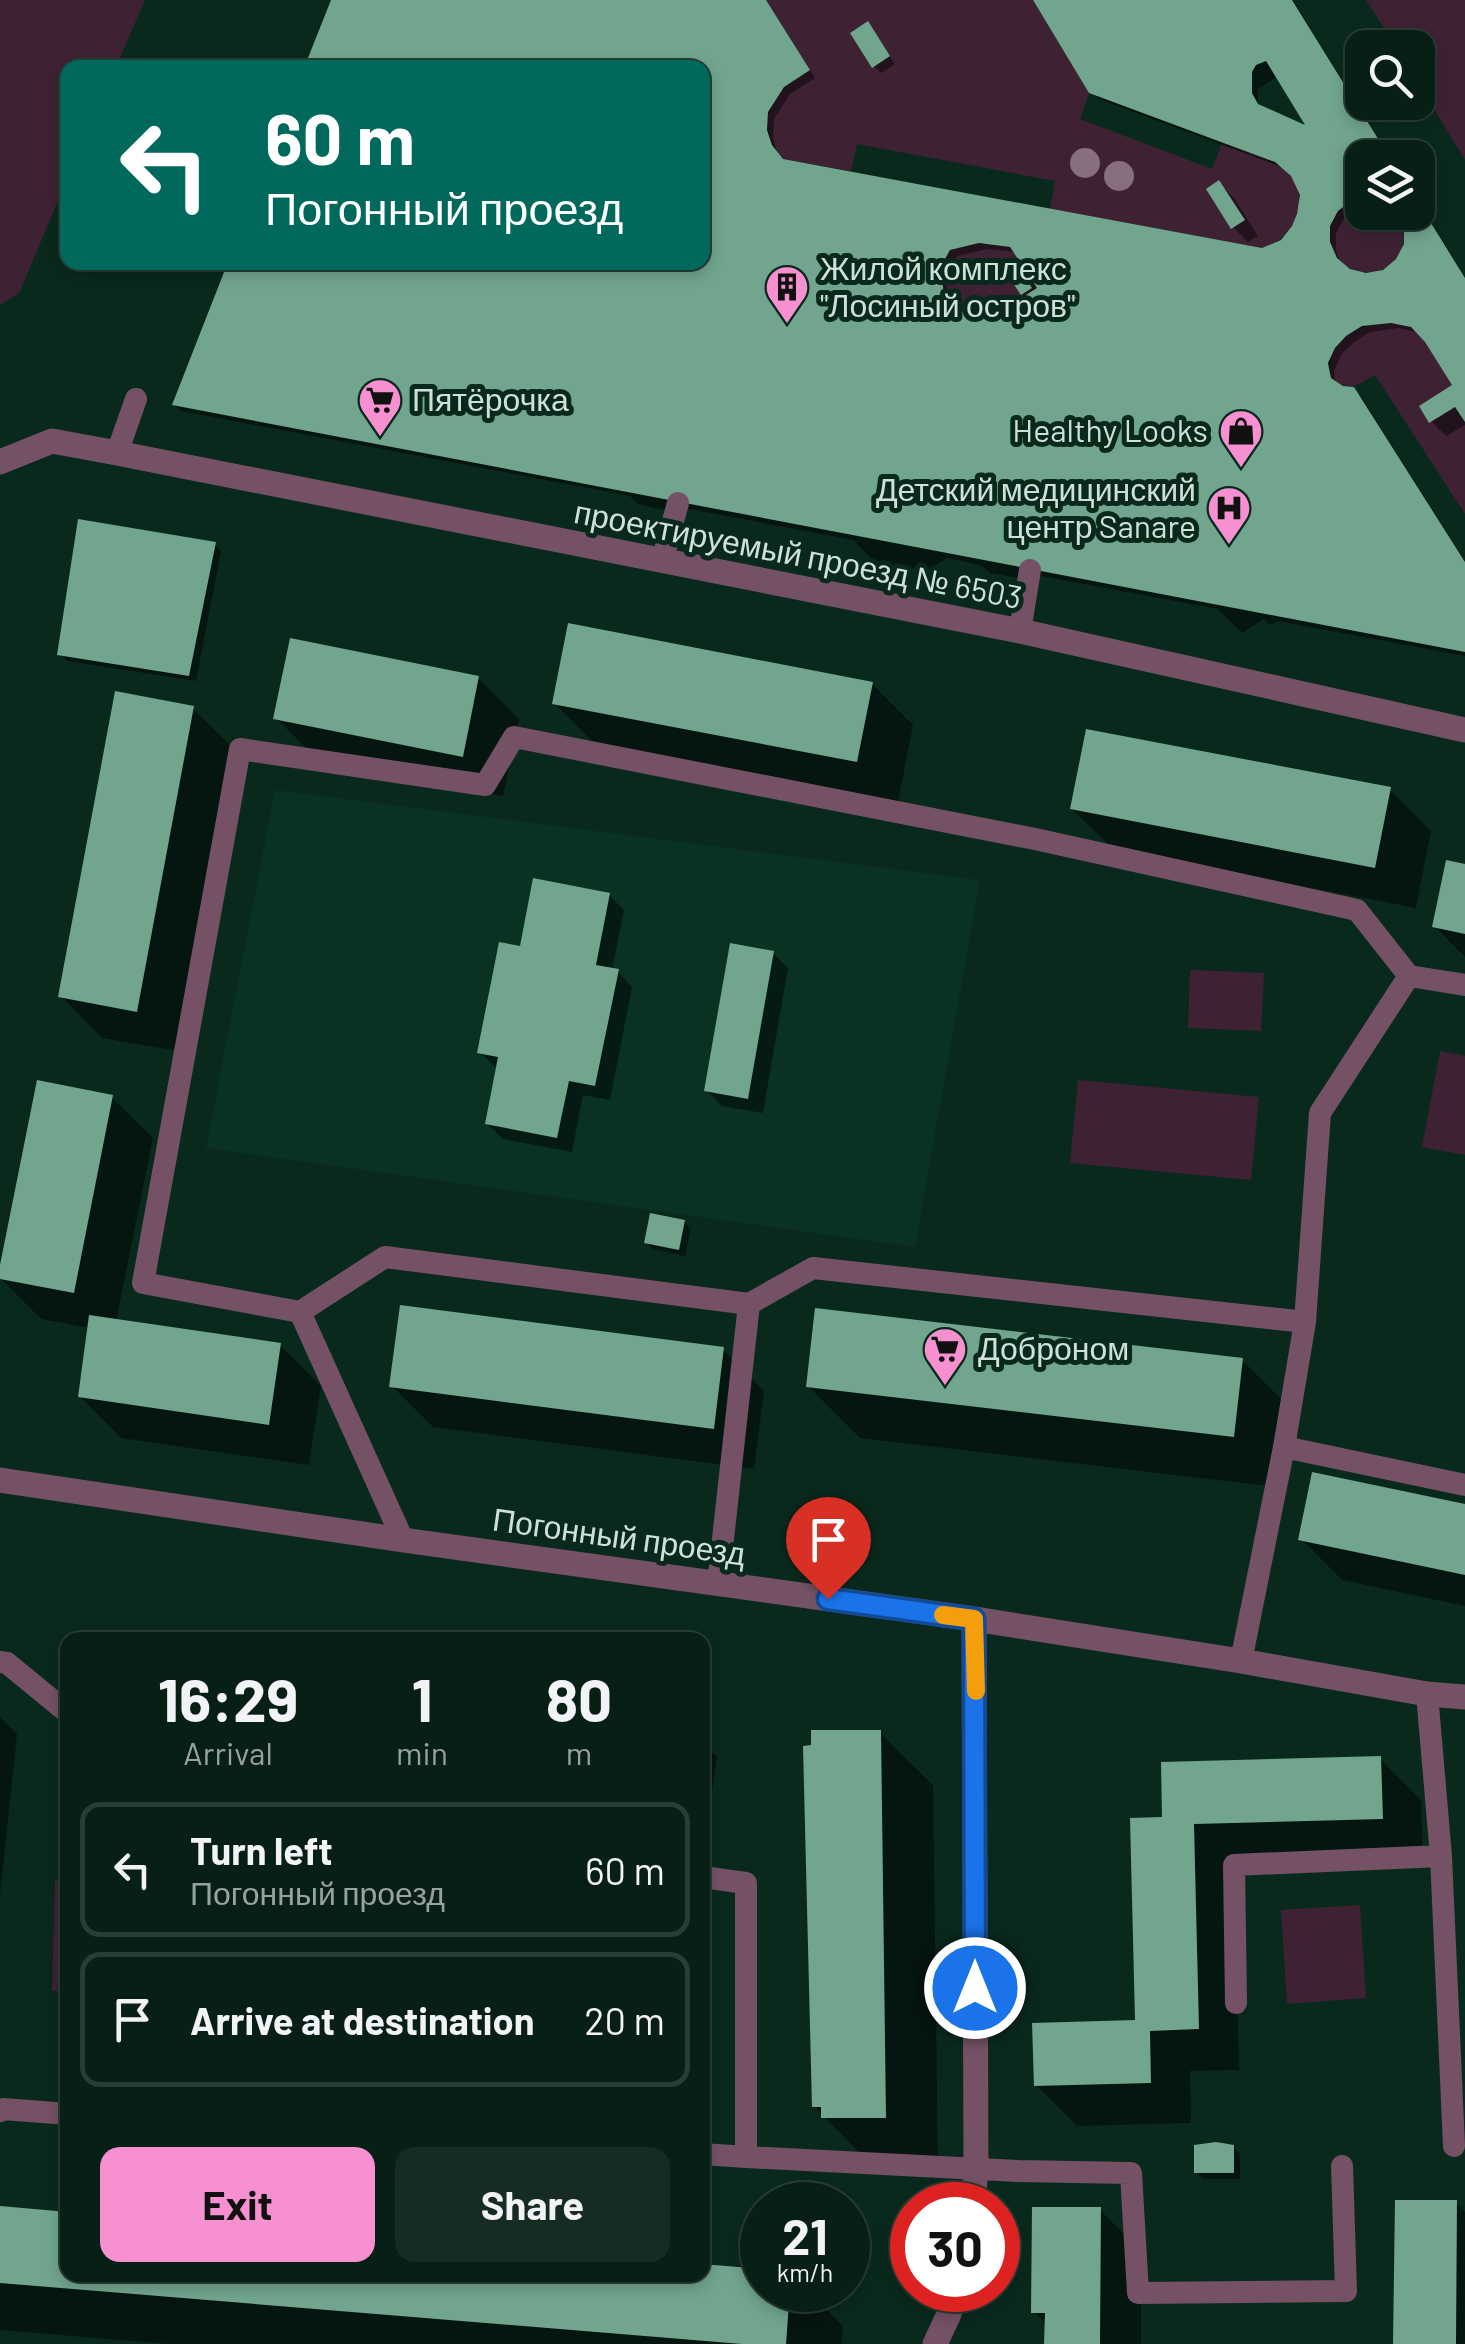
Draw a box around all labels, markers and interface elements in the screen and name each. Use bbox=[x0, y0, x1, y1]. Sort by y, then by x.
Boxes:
map controls bbox=[1345, 30, 1435, 230]
button: search bbox=[1345, 30, 1435, 120]
text: 60 m bbox=[265, 95, 415, 179]
icon: left bbox=[100, 100, 230, 230]
button: layers bbox=[1345, 140, 1435, 230]
text: Погонный проезд bbox=[265, 180, 623, 234]
place label: Жилой комплекс "Лосиный остров" bbox=[820, 248, 1076, 324]
building icon: Жилой комплекс "Лосиный остров" bbox=[764, 264, 810, 325]
supermarket icon: Пятёрочка bbox=[357, 377, 403, 438]
place label: Пятёрочка bbox=[412, 379, 569, 418]
shop icon: Healthy Looks bbox=[1218, 408, 1264, 469]
place label: Healthy Looks bbox=[1012, 410, 1208, 448]
place label: Детский медицинский центр Sanare bbox=[876, 469, 1196, 545]
hospital icon: Детский медицинский центр Sanare bbox=[1206, 485, 1252, 546]
street label: проектируемый проезд № 6503 bbox=[571, 491, 1025, 616]
supermarket icon: Доброном bbox=[922, 1326, 968, 1387]
place label: Доброном bbox=[978, 1328, 1129, 1367]
pin bbox=[786, 1497, 871, 1600]
street label: Погонный проезд bbox=[490, 1498, 748, 1573]
icon: arrive bbox=[801, 1512, 856, 1567]
text: 16:29 bbox=[158, 1662, 298, 1734]
text: 1 bbox=[411, 1662, 433, 1734]
text: 80 bbox=[546, 1662, 612, 1734]
text: Arrival bbox=[183, 1733, 273, 1771]
text: min bbox=[396, 1733, 448, 1771]
text: m bbox=[566, 1733, 592, 1771]
text: Turn left bbox=[190, 1827, 333, 1873]
icon: left bbox=[105, 1842, 160, 1897]
text: 60 m bbox=[585, 1847, 665, 1893]
text: Погонный проезд bbox=[190, 1873, 445, 1911]
position arrow bbox=[923, 1936, 1027, 2040]
icon: arrive bbox=[105, 1992, 160, 2047]
text: Arrive at destination bbox=[190, 1997, 535, 2043]
text: 20 m bbox=[584, 1997, 665, 2043]
button: Exit bbox=[100, 2147, 375, 2262]
button: Share bbox=[395, 2147, 670, 2262]
speed limit sign: 30 bbox=[890, 2182, 1020, 2312]
text: 21 bbox=[782, 2205, 828, 2265]
text: km/h bbox=[777, 2257, 833, 2287]

